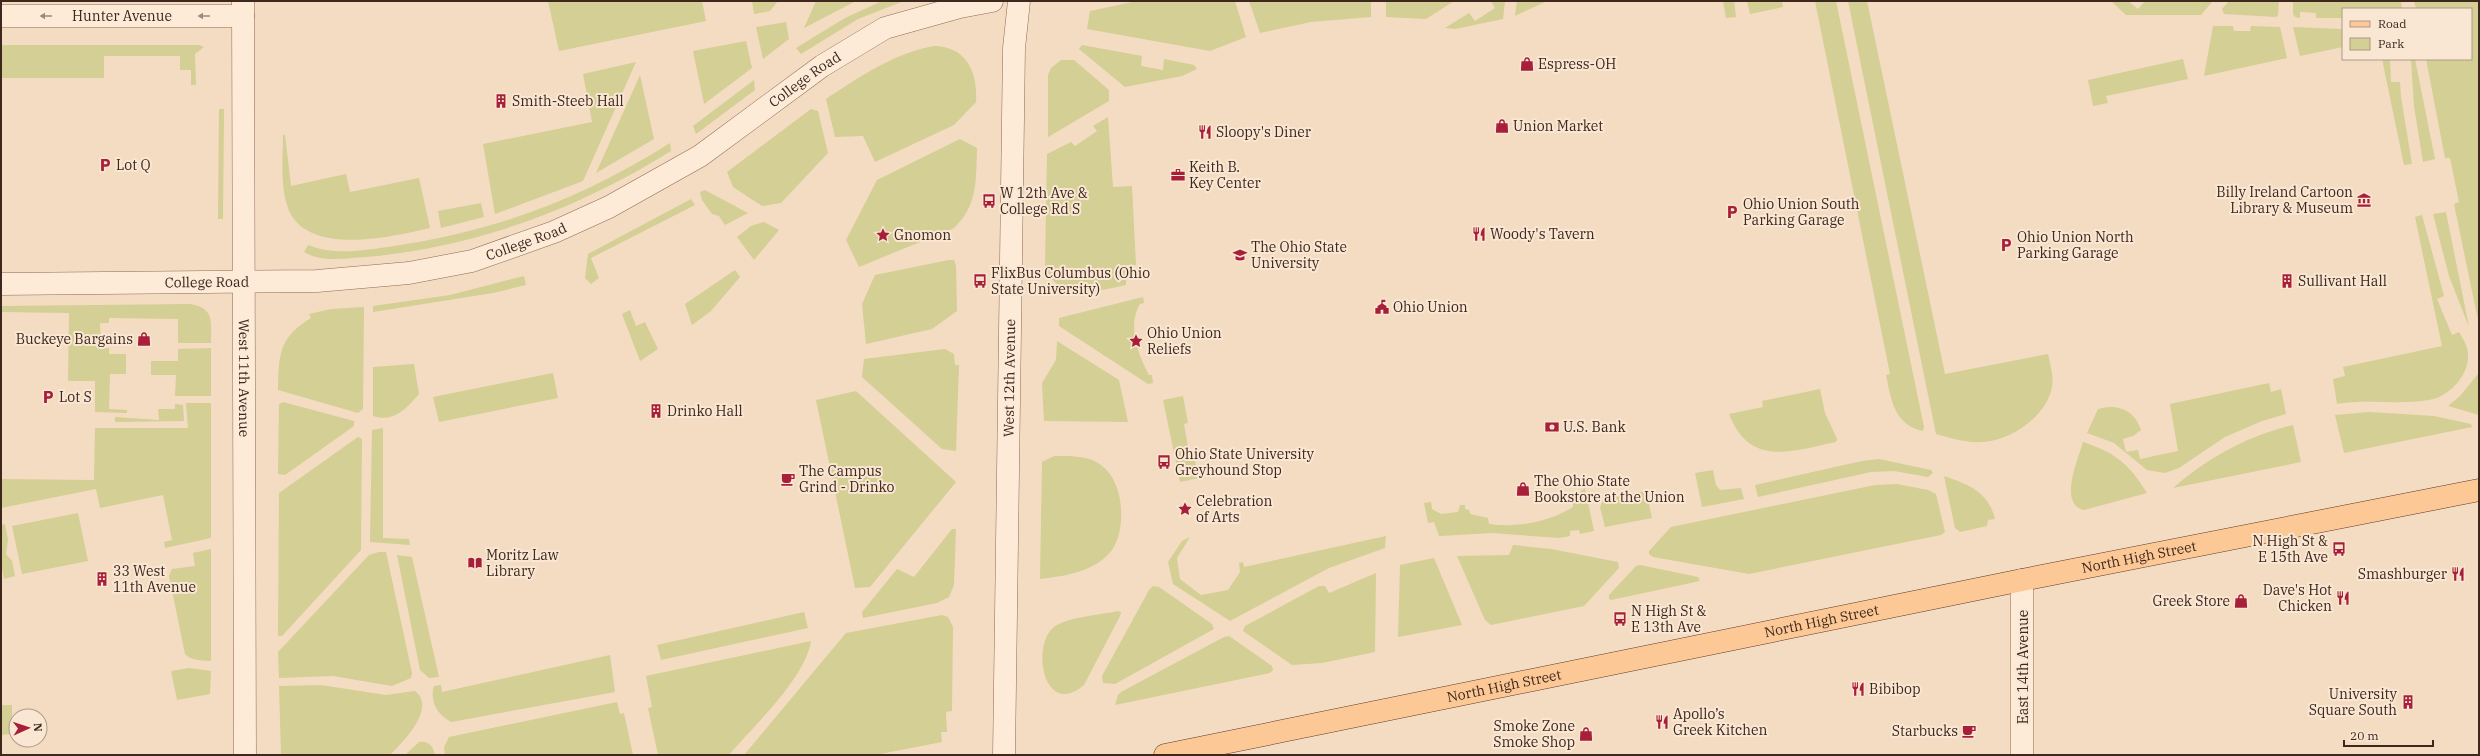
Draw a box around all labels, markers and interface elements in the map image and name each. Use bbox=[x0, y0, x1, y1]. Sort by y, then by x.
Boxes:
street label: Hunter Avenue bbox=[72, 7, 172, 25]
legend bbox=[2342, 8, 2472, 60]
one-way arrow bbox=[39, 13, 52, 19]
one-way arrow bbox=[197, 13, 210, 19]
text: Road bbox=[2378, 16, 2407, 31]
text: Park bbox=[2378, 36, 2404, 51]
street label: College Road bbox=[765, 47, 845, 111]
place label: Espress-OH bbox=[1538, 55, 1616, 73]
shop icon: Espress-OH bbox=[1519, 56, 1535, 72]
place label: Smith-Steeb Hall bbox=[512, 92, 624, 110]
building icon: Smith-Steeb Hall bbox=[493, 93, 509, 109]
place label: Union Market bbox=[1513, 117, 1603, 135]
shop icon: Union Market bbox=[1494, 118, 1510, 134]
place label: Sloopy's Diner bbox=[1216, 123, 1312, 141]
restaurant icon: Sloopy's Diner bbox=[1197, 124, 1213, 140]
place label: Lot Q bbox=[116, 156, 150, 174]
parking icon: Lot Q bbox=[97, 157, 113, 173]
place label: Keith B. Key Center bbox=[1189, 158, 1262, 192]
office icon: Keith B. Key Center bbox=[1170, 167, 1186, 183]
place label: Billy Ireland Cartoon Library & Museum bbox=[2216, 183, 2353, 217]
place label: W 12th Ave & College Rd S bbox=[1000, 184, 1088, 218]
museum icon: Billy Ireland Cartoon Library & Museum bbox=[2356, 192, 2372, 208]
bus stop icon: W 12th Ave & College Rd S bbox=[981, 193, 997, 209]
place label: Ohio Union South Parking Garage bbox=[1743, 195, 1860, 229]
parking icon: Ohio Union South Parking Garage bbox=[1724, 204, 1740, 220]
street label: College Road bbox=[483, 218, 570, 264]
place label: Woody's Tavern bbox=[1490, 225, 1595, 243]
place label: Gnomon bbox=[894, 226, 951, 244]
restaurant icon: Woody's Tavern bbox=[1471, 226, 1487, 242]
place icon: Gnomon bbox=[875, 227, 891, 243]
place label: Ohio Union North Parking Garage bbox=[2017, 228, 2134, 262]
parking icon: Ohio Union North Parking Garage bbox=[1998, 237, 2014, 253]
place label: The Ohio State University bbox=[1251, 238, 1347, 272]
school or university icon: The Ohio State University bbox=[1232, 247, 1248, 263]
place label: FlixBus Columbus (Ohio State University) bbox=[991, 264, 1150, 298]
place label: Sullivant Hall bbox=[2298, 272, 2387, 290]
street label: College Road bbox=[165, 273, 250, 291]
bus stop icon: FlixBus Columbus (Ohio State University) bbox=[972, 273, 988, 289]
building icon: Sullivant Hall bbox=[2279, 273, 2295, 289]
place label: Ohio Union bbox=[1393, 298, 1468, 316]
public building icon: Ohio Union bbox=[1374, 299, 1390, 315]
street label: West 11th Avenue bbox=[235, 319, 253, 437]
street label: West 12th Avenue bbox=[999, 319, 1019, 437]
place label: Ohio Union Reliefs bbox=[1147, 324, 1222, 358]
place label: Buckeye Bargains bbox=[16, 330, 133, 348]
shop icon: Buckeye Bargains bbox=[136, 331, 152, 347]
place icon: Ohio Union Reliefs bbox=[1128, 333, 1144, 349]
place label: Lot S bbox=[59, 388, 92, 406]
parking icon: Lot S bbox=[40, 389, 56, 405]
place label: Drinko Hall bbox=[667, 402, 743, 420]
building icon: Drinko Hall bbox=[648, 403, 664, 419]
place label: U.S. Bank bbox=[1563, 418, 1627, 436]
bank icon: U.S. Bank bbox=[1544, 419, 1560, 435]
place label: Ohio State University Greyhound Stop bbox=[1175, 445, 1315, 479]
bus stop icon: Ohio State University Greyhound Stop bbox=[1156, 454, 1172, 470]
place label: The Campus Grind - Drinko bbox=[799, 462, 895, 496]
cafe icon: The Campus Grind - Drinko bbox=[780, 471, 796, 487]
place label: The Ohio State Bookstore at the Union bbox=[1534, 472, 1685, 506]
shop icon: The Ohio State Bookstore at the Union bbox=[1515, 481, 1531, 497]
place label: Celebration of Arts bbox=[1196, 492, 1272, 526]
place icon: Celebration of Arts bbox=[1177, 501, 1193, 517]
place label: N High St & E 15th Ave bbox=[2252, 532, 2328, 566]
street label: North High Street bbox=[2080, 537, 2198, 577]
bus stop icon: N High St & E 15th Ave bbox=[2331, 541, 2347, 557]
place label: Moritz Law Library bbox=[486, 546, 559, 580]
library icon: Moritz Law Library bbox=[467, 555, 483, 571]
place label: 33 West 11th Avenue bbox=[113, 562, 196, 596]
place label: Smashburger bbox=[2358, 565, 2448, 583]
restaurant icon: Smashburger bbox=[2450, 566, 2466, 582]
building icon: 33 West 11th Avenue bbox=[94, 571, 110, 587]
place label: Dave's Hot Chicken bbox=[2263, 581, 2332, 615]
restaurant icon: Dave's Hot Chicken bbox=[2335, 590, 2351, 606]
place label: Greek Store bbox=[2152, 592, 2230, 610]
shop icon: Greek Store bbox=[2233, 593, 2249, 609]
street label: North High Street bbox=[1763, 600, 1880, 641]
place label: N High St & E 13th Ave bbox=[1631, 602, 1707, 636]
street label: East 14th Avenue bbox=[2014, 610, 2032, 724]
bus stop icon: N High St & E 13th Ave bbox=[1612, 611, 1628, 627]
street label: North High Street bbox=[1445, 665, 1563, 706]
place label: Bibibop bbox=[1869, 680, 1921, 698]
restaurant icon: Bibibop bbox=[1850, 681, 1866, 697]
place label: University Square South bbox=[2309, 685, 2398, 719]
building icon: University Square South bbox=[2400, 694, 2416, 710]
place label: Apollo’s Greek Kitchen bbox=[1673, 705, 1767, 739]
north arrow bbox=[8, 708, 48, 748]
restaurant icon: Apollo’s Greek Kitchen bbox=[1654, 714, 1670, 730]
place label: Smoke Zone Smoke Shop bbox=[1493, 717, 1575, 751]
place label: Starbucks bbox=[1892, 722, 1958, 740]
scale bar bbox=[2344, 722, 2433, 748]
text: N bbox=[31, 723, 45, 732]
cafe icon: Starbucks bbox=[1961, 723, 1977, 739]
shop icon: Smoke Zone Smoke Shop bbox=[1578, 726, 1594, 742]
text: 20 m bbox=[2350, 728, 2379, 743]

